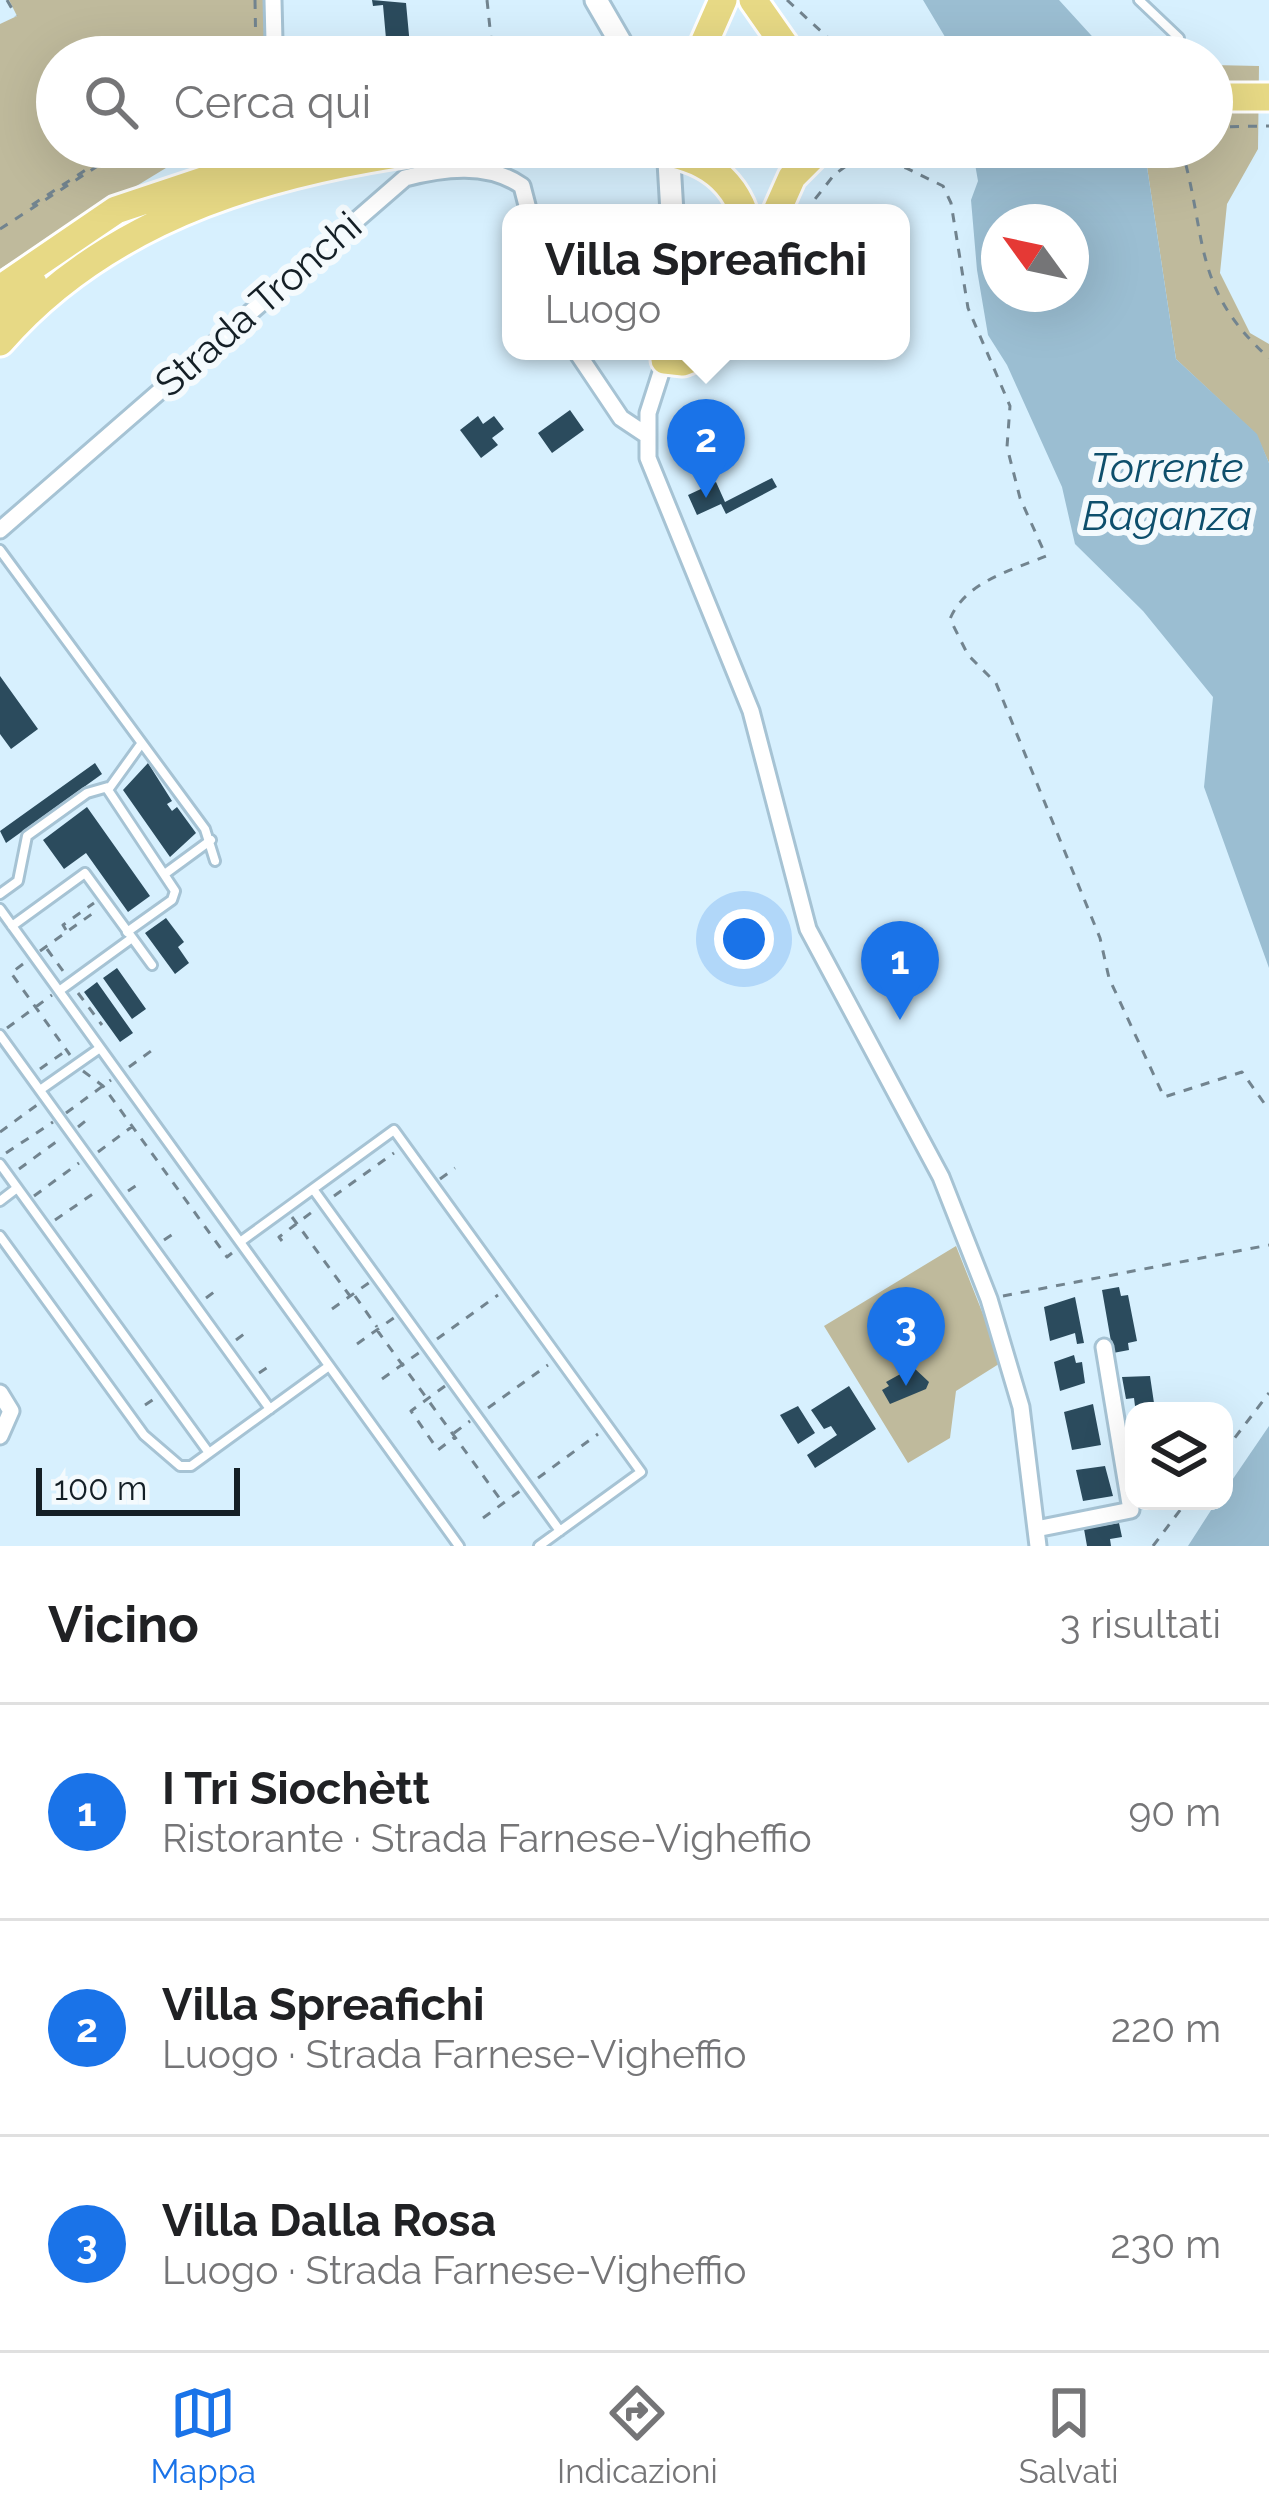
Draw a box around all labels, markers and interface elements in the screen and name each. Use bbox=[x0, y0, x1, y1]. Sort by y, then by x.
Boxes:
search box bbox=[36, 36, 1233, 168]
icon: search bbox=[78, 69, 144, 135]
text: Cerca qui bbox=[174, 76, 371, 129]
street label: Strada Tronchi bbox=[146, 202, 370, 406]
popup bbox=[502, 204, 910, 360]
north arrow bbox=[981, 204, 1089, 312]
text: Villa Spreafichi bbox=[545, 233, 867, 286]
text: Luogo bbox=[545, 286, 661, 332]
pin: 2 bbox=[667, 399, 745, 498]
water label: Torrente Baganza bbox=[1082, 443, 1252, 540]
your location bbox=[714, 909, 774, 969]
pin: 1 bbox=[861, 921, 939, 1020]
pin: 3 bbox=[867, 1287, 945, 1386]
map controls bbox=[1125, 1402, 1233, 1510]
button: layers bbox=[1125, 1402, 1233, 1510]
scale bar bbox=[36, 1462, 240, 1515]
text: 100 m bbox=[54, 1469, 147, 1508]
text: Vicino bbox=[48, 1594, 199, 1654]
text: 3 risultati bbox=[1060, 1601, 1221, 1647]
text: I Tri Siochètt bbox=[162, 1762, 430, 1815]
text: 1 bbox=[77, 1789, 97, 1835]
text: 90 m bbox=[1128, 1789, 1221, 1835]
text: Ristorante · Strada Farnese-Vigheffio bbox=[162, 1815, 812, 1861]
text: Villa Spreafichi bbox=[162, 1978, 484, 2031]
text: 2 bbox=[76, 2005, 98, 2051]
text: 220 m bbox=[1111, 2005, 1221, 2051]
text: Luogo · Strada Farnese-Vigheffio bbox=[162, 2031, 746, 2077]
text: Villa Dalla Rosa bbox=[162, 2194, 496, 2247]
text: 3 bbox=[76, 2221, 98, 2267]
text: 230 m bbox=[1110, 2221, 1221, 2267]
text: Luogo · Strada Farnese-Vigheffio bbox=[162, 2247, 746, 2293]
tab: Mappa bbox=[151, 2380, 256, 2491]
tab: Indicazioni bbox=[557, 2380, 718, 2491]
tab: Salvati bbox=[1019, 2380, 1118, 2491]

